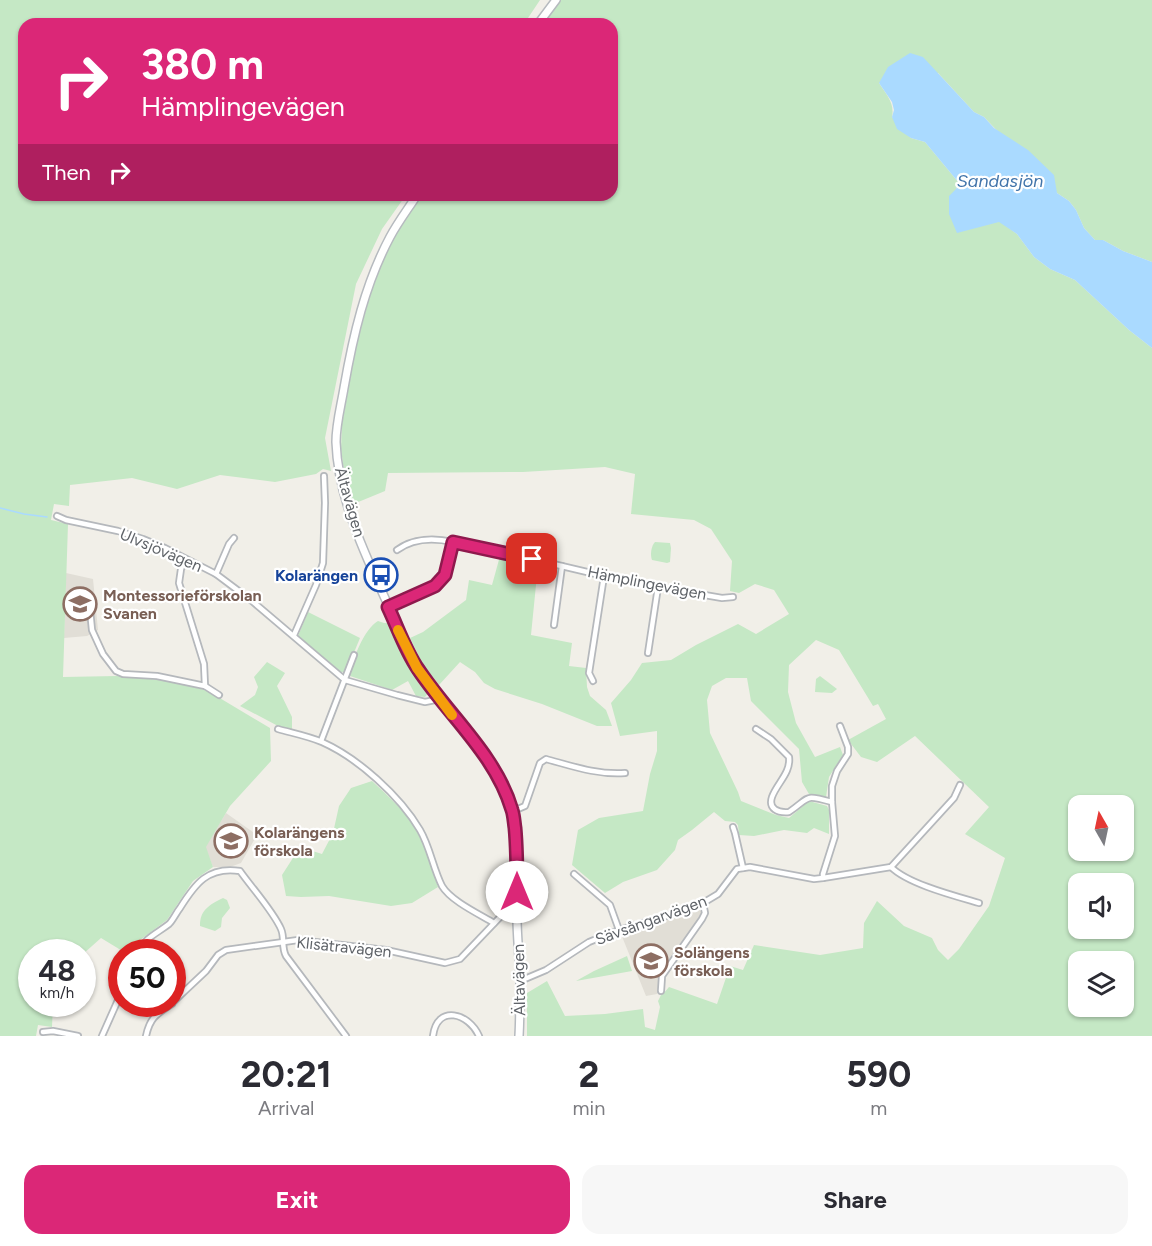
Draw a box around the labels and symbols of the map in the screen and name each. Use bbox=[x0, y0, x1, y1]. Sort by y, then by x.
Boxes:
water label: Sandasjön bbox=[957, 170, 1043, 192]
street label: Ältavägen bbox=[331, 465, 369, 539]
street label: Ulvsjövägen bbox=[117, 524, 205, 576]
pin bbox=[506, 533, 557, 584]
bus stop icon: Kolarängen bbox=[363, 557, 399, 593]
street label: Hämplingevägen bbox=[586, 562, 708, 604]
place label: Kolarängen bbox=[275, 566, 358, 585]
school or university icon: Montessorieförskolan Svanen bbox=[62, 586, 98, 622]
place label: Montessorieförskolan Svanen bbox=[103, 586, 262, 623]
north arrow bbox=[1068, 795, 1134, 861]
school or university icon: Kolarängens förskola bbox=[213, 823, 249, 859]
place label: Kolarängens förskola bbox=[254, 823, 345, 860]
position arrow bbox=[485, 860, 549, 924]
street label: Sävsångarvägen bbox=[593, 891, 709, 949]
street label: Klisätravägen bbox=[295, 933, 393, 961]
speed limit sign: 50 bbox=[108, 939, 186, 1017]
school or university icon: Solängens förskola bbox=[633, 943, 669, 979]
place label: Solängens förskola bbox=[674, 943, 750, 980]
street label: Ältavägen bbox=[509, 944, 529, 1016]

